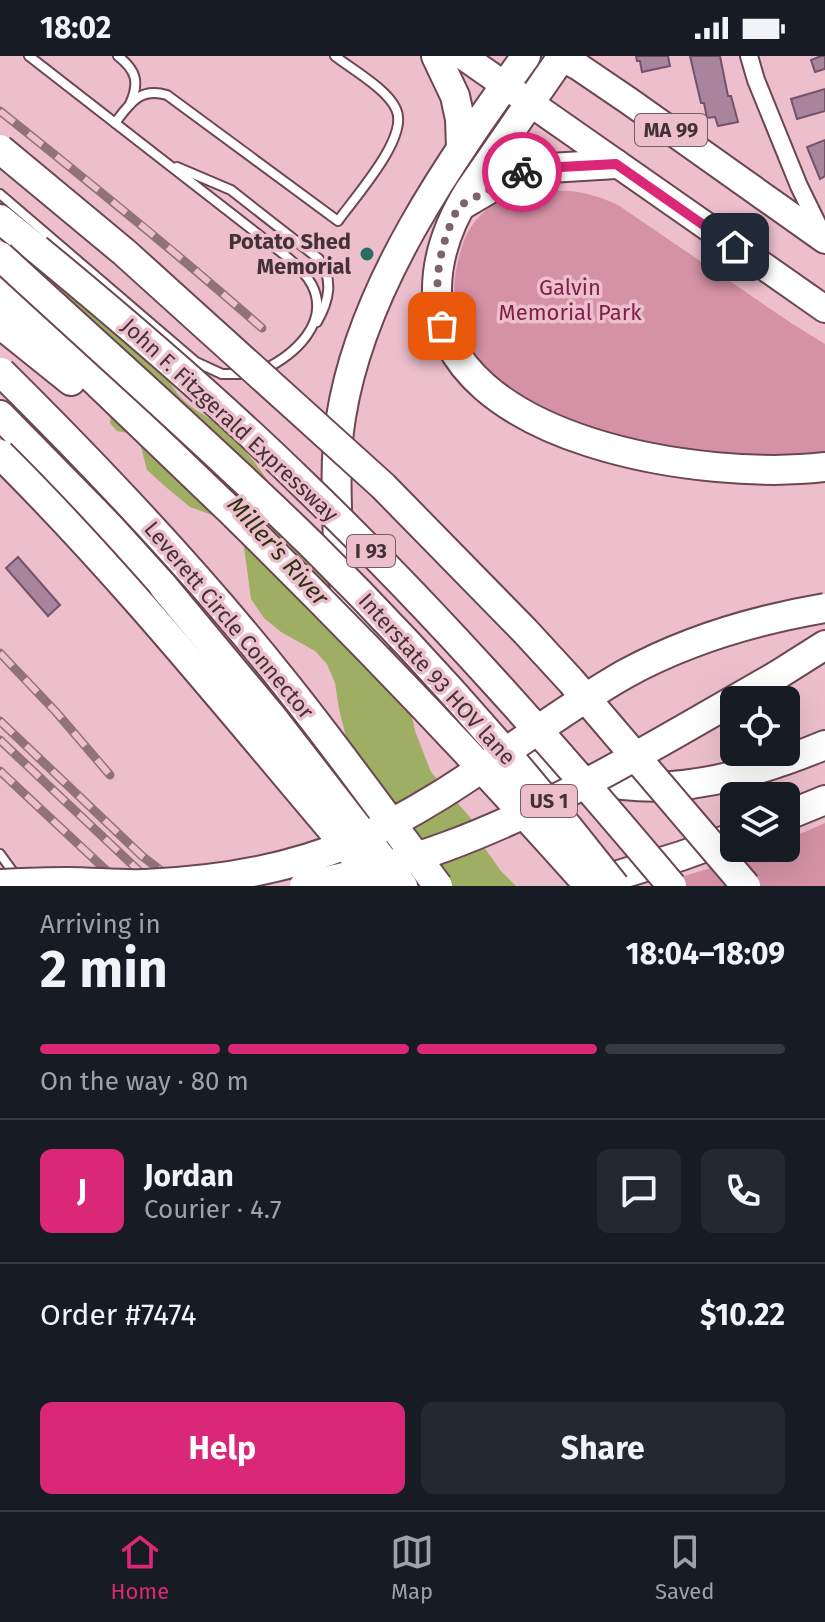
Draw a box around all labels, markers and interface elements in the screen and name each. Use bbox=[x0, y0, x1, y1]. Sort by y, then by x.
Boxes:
text: 18:02 bbox=[40, 10, 111, 46]
road number: MA 99 bbox=[635, 114, 707, 146]
courier bbox=[482, 132, 562, 212]
icon: bike bbox=[500, 150, 544, 194]
pin bbox=[701, 213, 769, 281]
icon: home bbox=[713, 225, 757, 269]
place label: Potato Shed Memorial bbox=[229, 228, 351, 280]
marker: Potato Shed Memorial bbox=[358, 245, 376, 263]
park label: Galvin Memorial Park bbox=[499, 274, 642, 326]
pin bbox=[408, 292, 476, 360]
icon: bag bbox=[420, 304, 464, 348]
street label: John F. Fitzgerald Expressway bbox=[116, 313, 344, 528]
water label: Miller's River bbox=[222, 491, 335, 612]
street label: Leverett Circle Connector bbox=[138, 516, 320, 725]
road number: I 93 bbox=[347, 535, 395, 567]
street label: Interstate 93 HOV lane bbox=[353, 588, 521, 770]
map controls bbox=[720, 686, 800, 862]
button: locate bbox=[720, 686, 800, 766]
button: layers bbox=[720, 782, 800, 862]
road number: US 1 bbox=[521, 785, 577, 817]
text: Arriving in bbox=[40, 909, 161, 940]
text: 18:04–18:09 bbox=[626, 936, 785, 972]
text: 2 min bbox=[40, 938, 168, 1001]
text: On the way · 80 m bbox=[40, 1066, 249, 1097]
button: chat bbox=[597, 1149, 681, 1233]
button: phone bbox=[701, 1149, 785, 1233]
text: Jordan bbox=[144, 1158, 234, 1194]
text: J bbox=[77, 1173, 87, 1209]
text: Courier · 4.7 bbox=[144, 1194, 282, 1225]
text: Order #7474 bbox=[40, 1297, 196, 1333]
text: $10.22 bbox=[700, 1297, 785, 1333]
button: Help bbox=[40, 1402, 405, 1494]
button: Share bbox=[421, 1402, 785, 1494]
tab: Home bbox=[110, 1530, 169, 1605]
tab: Map bbox=[390, 1530, 434, 1605]
tab: Saved bbox=[655, 1530, 715, 1605]

